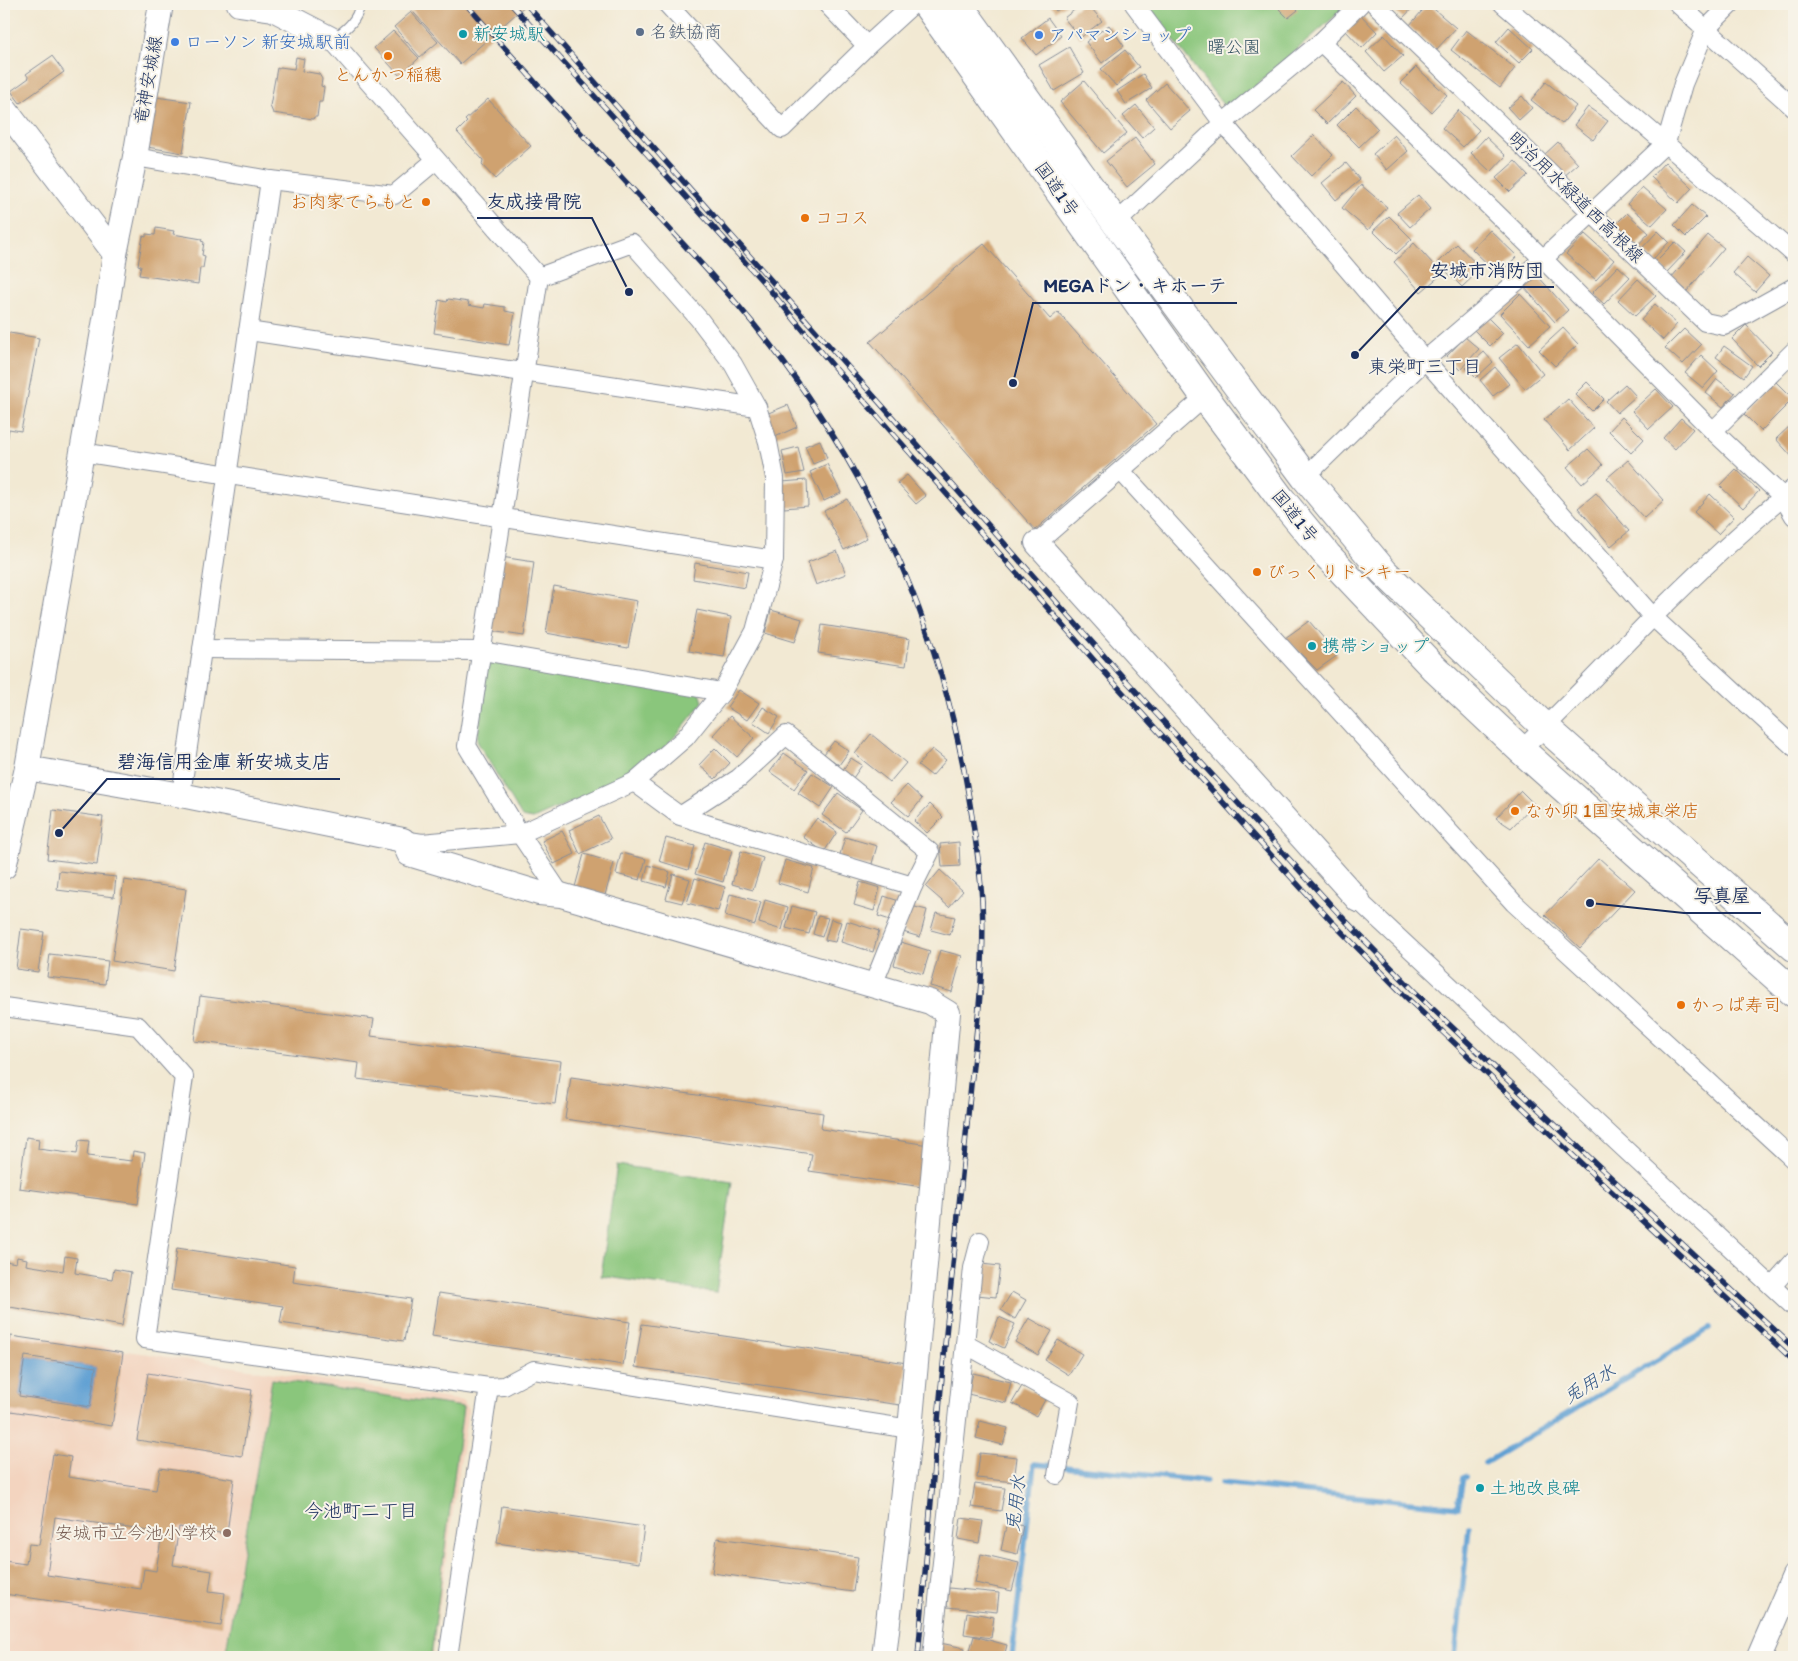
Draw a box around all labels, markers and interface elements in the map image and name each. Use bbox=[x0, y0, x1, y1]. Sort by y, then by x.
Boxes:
place label: 名鉄協商 bbox=[650, 21, 722, 43]
place label: 新安城駅 bbox=[473, 23, 545, 45]
place label: アパマンショップ bbox=[1049, 24, 1191, 46]
marker: 名鉄協商 bbox=[634, 26, 646, 38]
marker: 新安城駅 bbox=[457, 28, 469, 40]
marker: アパマンショップ bbox=[1033, 29, 1045, 41]
place label: ローソン 新安城駅前 bbox=[185, 31, 351, 53]
street label: 竜神安城線 bbox=[129, 34, 167, 126]
marker: ローソン 新安城駅前 bbox=[169, 36, 181, 48]
park label: 曙公園 bbox=[1207, 36, 1261, 58]
marker: とんかつ稲穂 bbox=[382, 50, 394, 62]
place label: とんかつ稲穂 bbox=[334, 64, 442, 86]
street label: 明治用水緑道西高根線 bbox=[1504, 127, 1648, 267]
street label: 国道1号 bbox=[1030, 157, 1084, 221]
callout: 友成接骨院 bbox=[477, 184, 592, 218]
text: 友成接骨院 bbox=[486, 190, 582, 213]
place label: お肉家てらもと bbox=[290, 191, 416, 213]
marker: お肉家てらもと bbox=[420, 196, 432, 208]
place label: ココス bbox=[815, 207, 869, 229]
marker: ココス bbox=[799, 212, 811, 224]
callout: 安城市消防団 bbox=[1420, 253, 1554, 287]
text: 安城市消防団 bbox=[1430, 259, 1544, 282]
callout: MEGAドン・キホーテ bbox=[1033, 269, 1237, 303]
text: MEGAドン・キホーテ bbox=[1043, 274, 1227, 297]
district label: 東栄町三丁目 bbox=[1368, 355, 1482, 378]
street label: 国道1号 bbox=[1267, 485, 1323, 547]
place label: びっくりドンキー bbox=[1267, 561, 1411, 583]
marker: びっくりドンキー bbox=[1251, 566, 1263, 578]
place label: 携帯ショップ bbox=[1322, 635, 1429, 657]
marker: 携帯ショップ bbox=[1306, 640, 1318, 652]
callout: 碧海信用金庫 新安城支店 bbox=[107, 745, 340, 779]
text: 碧海信用金庫 新安城支店 bbox=[117, 750, 331, 773]
place label: なか卯 1国安城東栄店 bbox=[1525, 800, 1699, 822]
marker: なか卯 1国安城東栄店 bbox=[1509, 805, 1521, 817]
callout: 写真屋 bbox=[1684, 879, 1761, 913]
text: 写真屋 bbox=[1693, 884, 1751, 907]
place label: かっぱ寿司 bbox=[1691, 994, 1781, 1016]
marker: かっぱ寿司 bbox=[1675, 999, 1687, 1011]
water label: 兎用水 bbox=[1559, 1359, 1620, 1408]
water label: 兎用水 bbox=[1001, 1473, 1030, 1533]
place label: 土地改良碑 bbox=[1490, 1477, 1580, 1499]
marker: 土地改良碑 bbox=[1474, 1482, 1486, 1494]
district label: 今池町二丁目 bbox=[304, 1499, 418, 1522]
place label: 安城市立今池小学校 bbox=[55, 1522, 217, 1544]
marker: 安城市立今池小学校 bbox=[221, 1527, 233, 1539]

